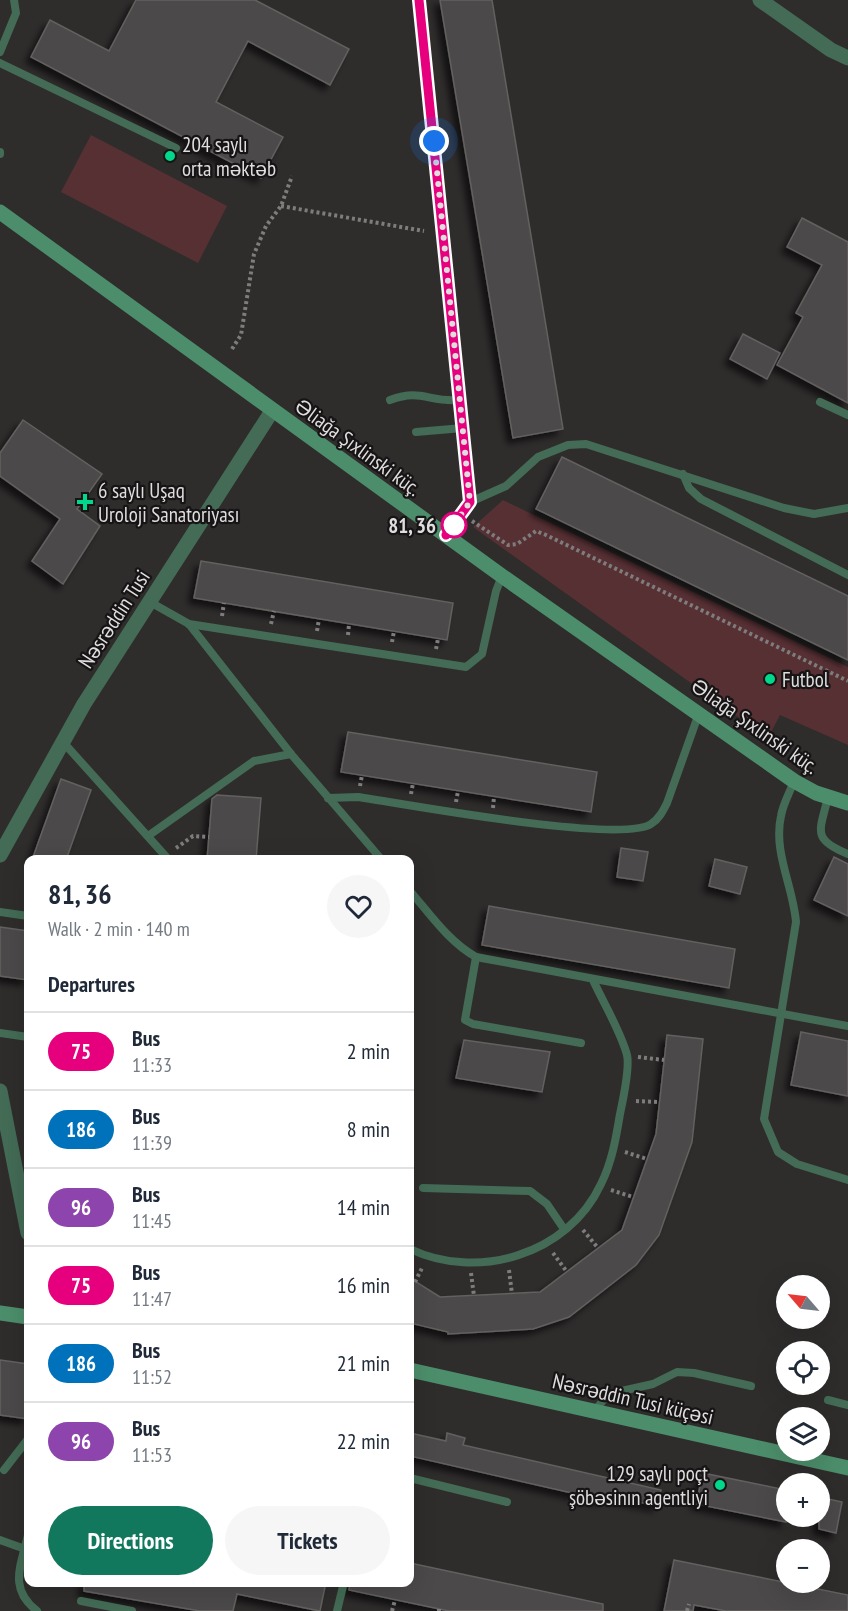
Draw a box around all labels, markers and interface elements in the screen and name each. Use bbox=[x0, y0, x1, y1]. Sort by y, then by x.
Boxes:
your location bbox=[419, 126, 449, 156]
place label: 204 saylı orta məktəb bbox=[182, 131, 276, 182]
marker: 204 saylı orta məktəb bbox=[163, 149, 177, 163]
street label: Əliağa Şıxlinski küç. bbox=[290, 392, 426, 502]
place label: 6 saylı Uşaq Uroloji Sanatoriyası bbox=[98, 477, 239, 528]
marker: 6 saylı Uşaq Uroloji Sanatoriyası bbox=[76, 493, 94, 511]
place label: 81, 36 bbox=[388, 512, 436, 539]
marker: 81, 36 bbox=[441, 512, 467, 538]
street label: Nəsrəddin Tusi bbox=[72, 565, 156, 673]
place label: Futbol bbox=[782, 666, 829, 693]
street label: Əliağa Şıxlinski küç. bbox=[686, 672, 824, 780]
marker: Futbol bbox=[763, 672, 777, 686]
text: 81, 36 bbox=[48, 875, 112, 912]
button: heart bbox=[327, 875, 390, 938]
text: Walk · 2 min · 140 m bbox=[48, 916, 190, 942]
text: Departures bbox=[48, 970, 135, 998]
text: Bus bbox=[132, 1024, 160, 1052]
text: 2 min bbox=[347, 1037, 390, 1065]
text: 75 bbox=[71, 1038, 91, 1065]
text: 11:33 bbox=[132, 1052, 172, 1078]
text: Bus bbox=[132, 1102, 160, 1130]
text: 8 min bbox=[347, 1115, 390, 1143]
text: 186 bbox=[66, 1116, 96, 1143]
text: 11:39 bbox=[132, 1130, 172, 1156]
text: Bus bbox=[132, 1180, 160, 1208]
text: 14 min bbox=[337, 1193, 390, 1221]
text: 96 bbox=[71, 1194, 91, 1221]
text: 11:45 bbox=[132, 1208, 172, 1234]
text: Bus bbox=[132, 1258, 160, 1286]
text: 16 min bbox=[337, 1271, 390, 1299]
text: 75 bbox=[71, 1272, 91, 1299]
north arrow bbox=[776, 1275, 830, 1329]
map controls bbox=[776, 1275, 830, 1593]
text: 11:47 bbox=[132, 1286, 172, 1312]
text: Bus bbox=[132, 1336, 160, 1364]
button: locate bbox=[776, 1341, 830, 1395]
text: 21 min bbox=[337, 1349, 390, 1377]
text: 186 bbox=[66, 1350, 96, 1377]
text: 11:52 bbox=[132, 1364, 172, 1390]
street label: Nəsrəddin Tusi küçəsi bbox=[550, 1367, 716, 1431]
button: layers bbox=[776, 1407, 830, 1461]
text: Bus bbox=[132, 1414, 160, 1442]
text: 22 min bbox=[337, 1427, 390, 1455]
text: 96 bbox=[71, 1428, 91, 1455]
text: 11:53 bbox=[132, 1442, 172, 1468]
place label: 129 saylı poçt şöbəsinın agentliyi bbox=[569, 1460, 708, 1511]
button: + bbox=[776, 1473, 830, 1527]
marker: 129 saylı poçt şöbəsinın agentliyi bbox=[713, 1478, 727, 1492]
button: Directions bbox=[48, 1506, 213, 1575]
button: Tickets bbox=[225, 1506, 390, 1575]
button: − bbox=[776, 1539, 830, 1593]

